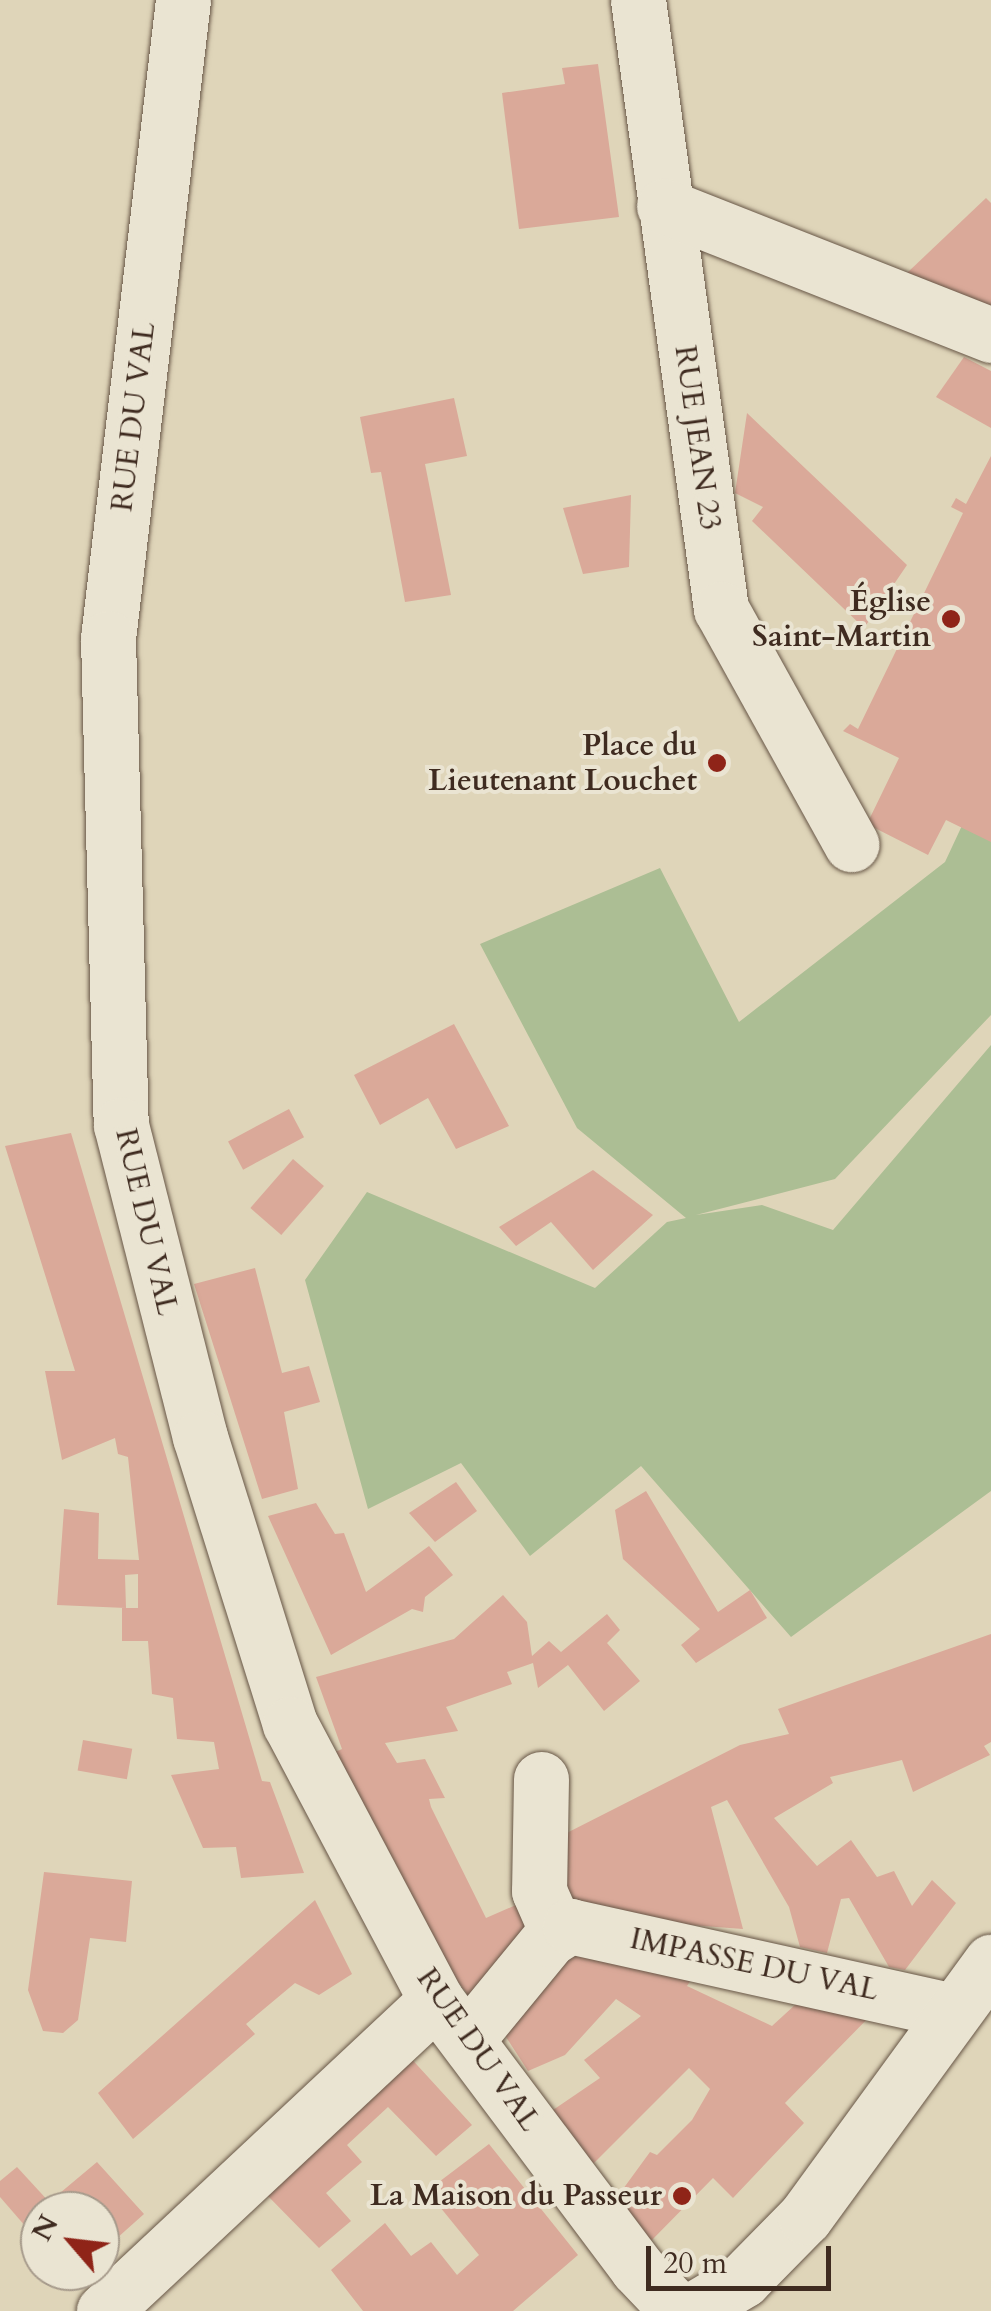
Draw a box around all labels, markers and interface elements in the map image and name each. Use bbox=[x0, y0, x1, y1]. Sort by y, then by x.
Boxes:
street label: RUE DU VAL bbox=[105, 320, 163, 514]
street label: RUE JEAN 23 bbox=[666, 343, 728, 533]
place label: Église Saint-Martin bbox=[752, 584, 931, 654]
marker: Église Saint-Martin bbox=[940, 608, 962, 630]
place label: Place du Lieutenant Louchet bbox=[428, 728, 697, 798]
marker: Place du Lieutenant Louchet bbox=[706, 752, 728, 774]
street label: RUE DU VAL bbox=[107, 1125, 185, 1319]
street label: IMPASSE DU VAL bbox=[627, 1921, 881, 2009]
street label: RUE DU VAL bbox=[409, 1962, 547, 2138]
place label: La Maison du Passeur bbox=[370, 2178, 662, 2214]
marker: La Maison du Passeur bbox=[671, 2185, 693, 2207]
north arrow bbox=[20, 2191, 120, 2291]
text: N bbox=[23, 2208, 68, 2248]
scale bar bbox=[651, 2226, 836, 2288]
text: 20 m bbox=[663, 2243, 727, 2284]

